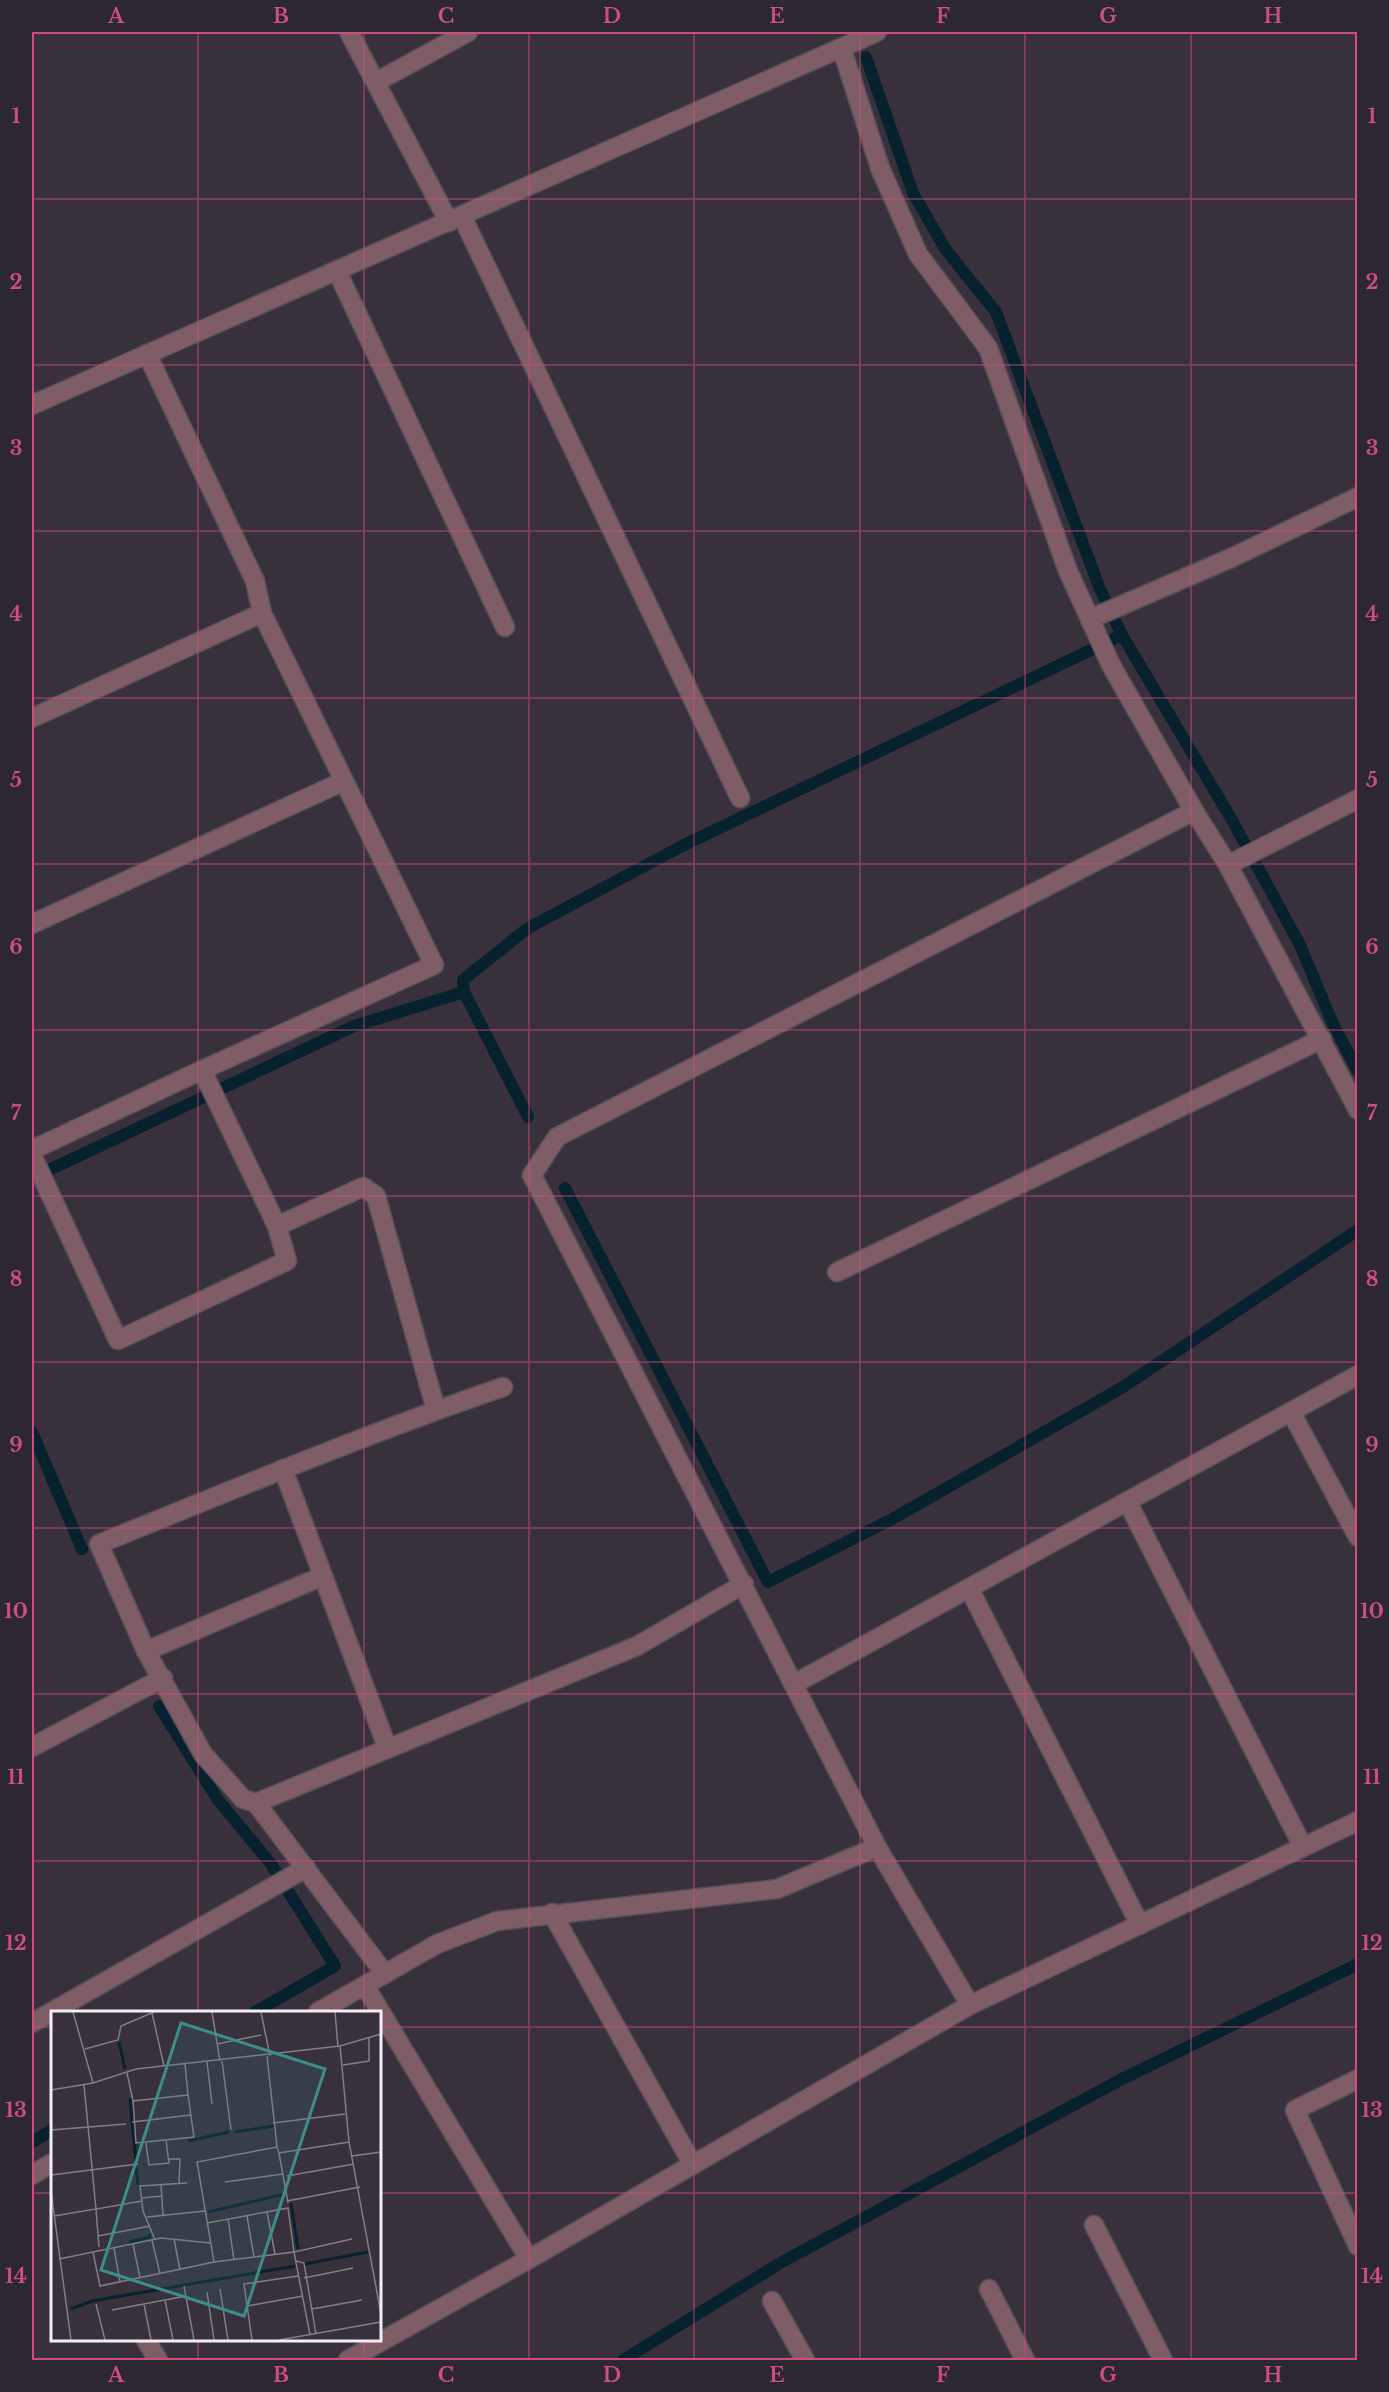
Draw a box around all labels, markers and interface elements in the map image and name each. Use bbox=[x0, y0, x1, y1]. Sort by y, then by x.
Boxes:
text: A bbox=[107, 4, 125, 28]
text: B bbox=[273, 4, 289, 28]
text: C bbox=[438, 4, 454, 28]
text: D bbox=[603, 4, 621, 28]
text: E bbox=[769, 4, 785, 28]
text: F bbox=[936, 4, 950, 28]
text: G bbox=[1099, 4, 1117, 28]
text: H bbox=[1264, 4, 1283, 28]
text: 1 bbox=[12, 104, 21, 128]
text: 1 bbox=[1368, 104, 1377, 128]
text: 2 bbox=[9, 270, 23, 294]
text: 2 bbox=[1365, 270, 1379, 294]
text: 3 bbox=[10, 436, 22, 460]
text: 3 bbox=[1366, 436, 1378, 460]
text: 4 bbox=[9, 602, 23, 626]
text: 4 bbox=[1365, 602, 1379, 626]
text: 5 bbox=[10, 768, 22, 792]
text: 5 bbox=[1366, 768, 1378, 792]
text: 6 bbox=[9, 935, 23, 959]
text: 6 bbox=[1365, 935, 1379, 959]
text: 7 bbox=[11, 1101, 22, 1125]
text: 7 bbox=[1367, 1101, 1378, 1125]
text: 8 bbox=[10, 1267, 22, 1291]
text: 8 bbox=[1366, 1267, 1378, 1291]
text: 9 bbox=[9, 1433, 23, 1457]
text: 9 bbox=[1365, 1433, 1379, 1457]
text: 10 bbox=[4, 1599, 28, 1623]
text: 10 bbox=[1360, 1599, 1384, 1623]
text: 11 bbox=[7, 1765, 25, 1789]
text: 11 bbox=[1363, 1765, 1381, 1789]
text: 12 bbox=[5, 1931, 27, 1955]
text: 12 bbox=[1361, 1931, 1383, 1955]
inset map bbox=[51, 2011, 381, 2341]
text: 13 bbox=[5, 2098, 27, 2122]
text: 13 bbox=[1361, 2098, 1383, 2122]
text: 14 bbox=[5, 2264, 27, 2288]
text: 14 bbox=[1361, 2264, 1383, 2288]
text: A bbox=[107, 2363, 125, 2387]
text: B bbox=[273, 2363, 289, 2387]
text: C bbox=[438, 2363, 454, 2387]
text: D bbox=[603, 2363, 621, 2387]
text: E bbox=[769, 2363, 785, 2387]
text: F bbox=[936, 2363, 950, 2387]
text: G bbox=[1099, 2363, 1117, 2387]
text: H bbox=[1264, 2363, 1283, 2387]

